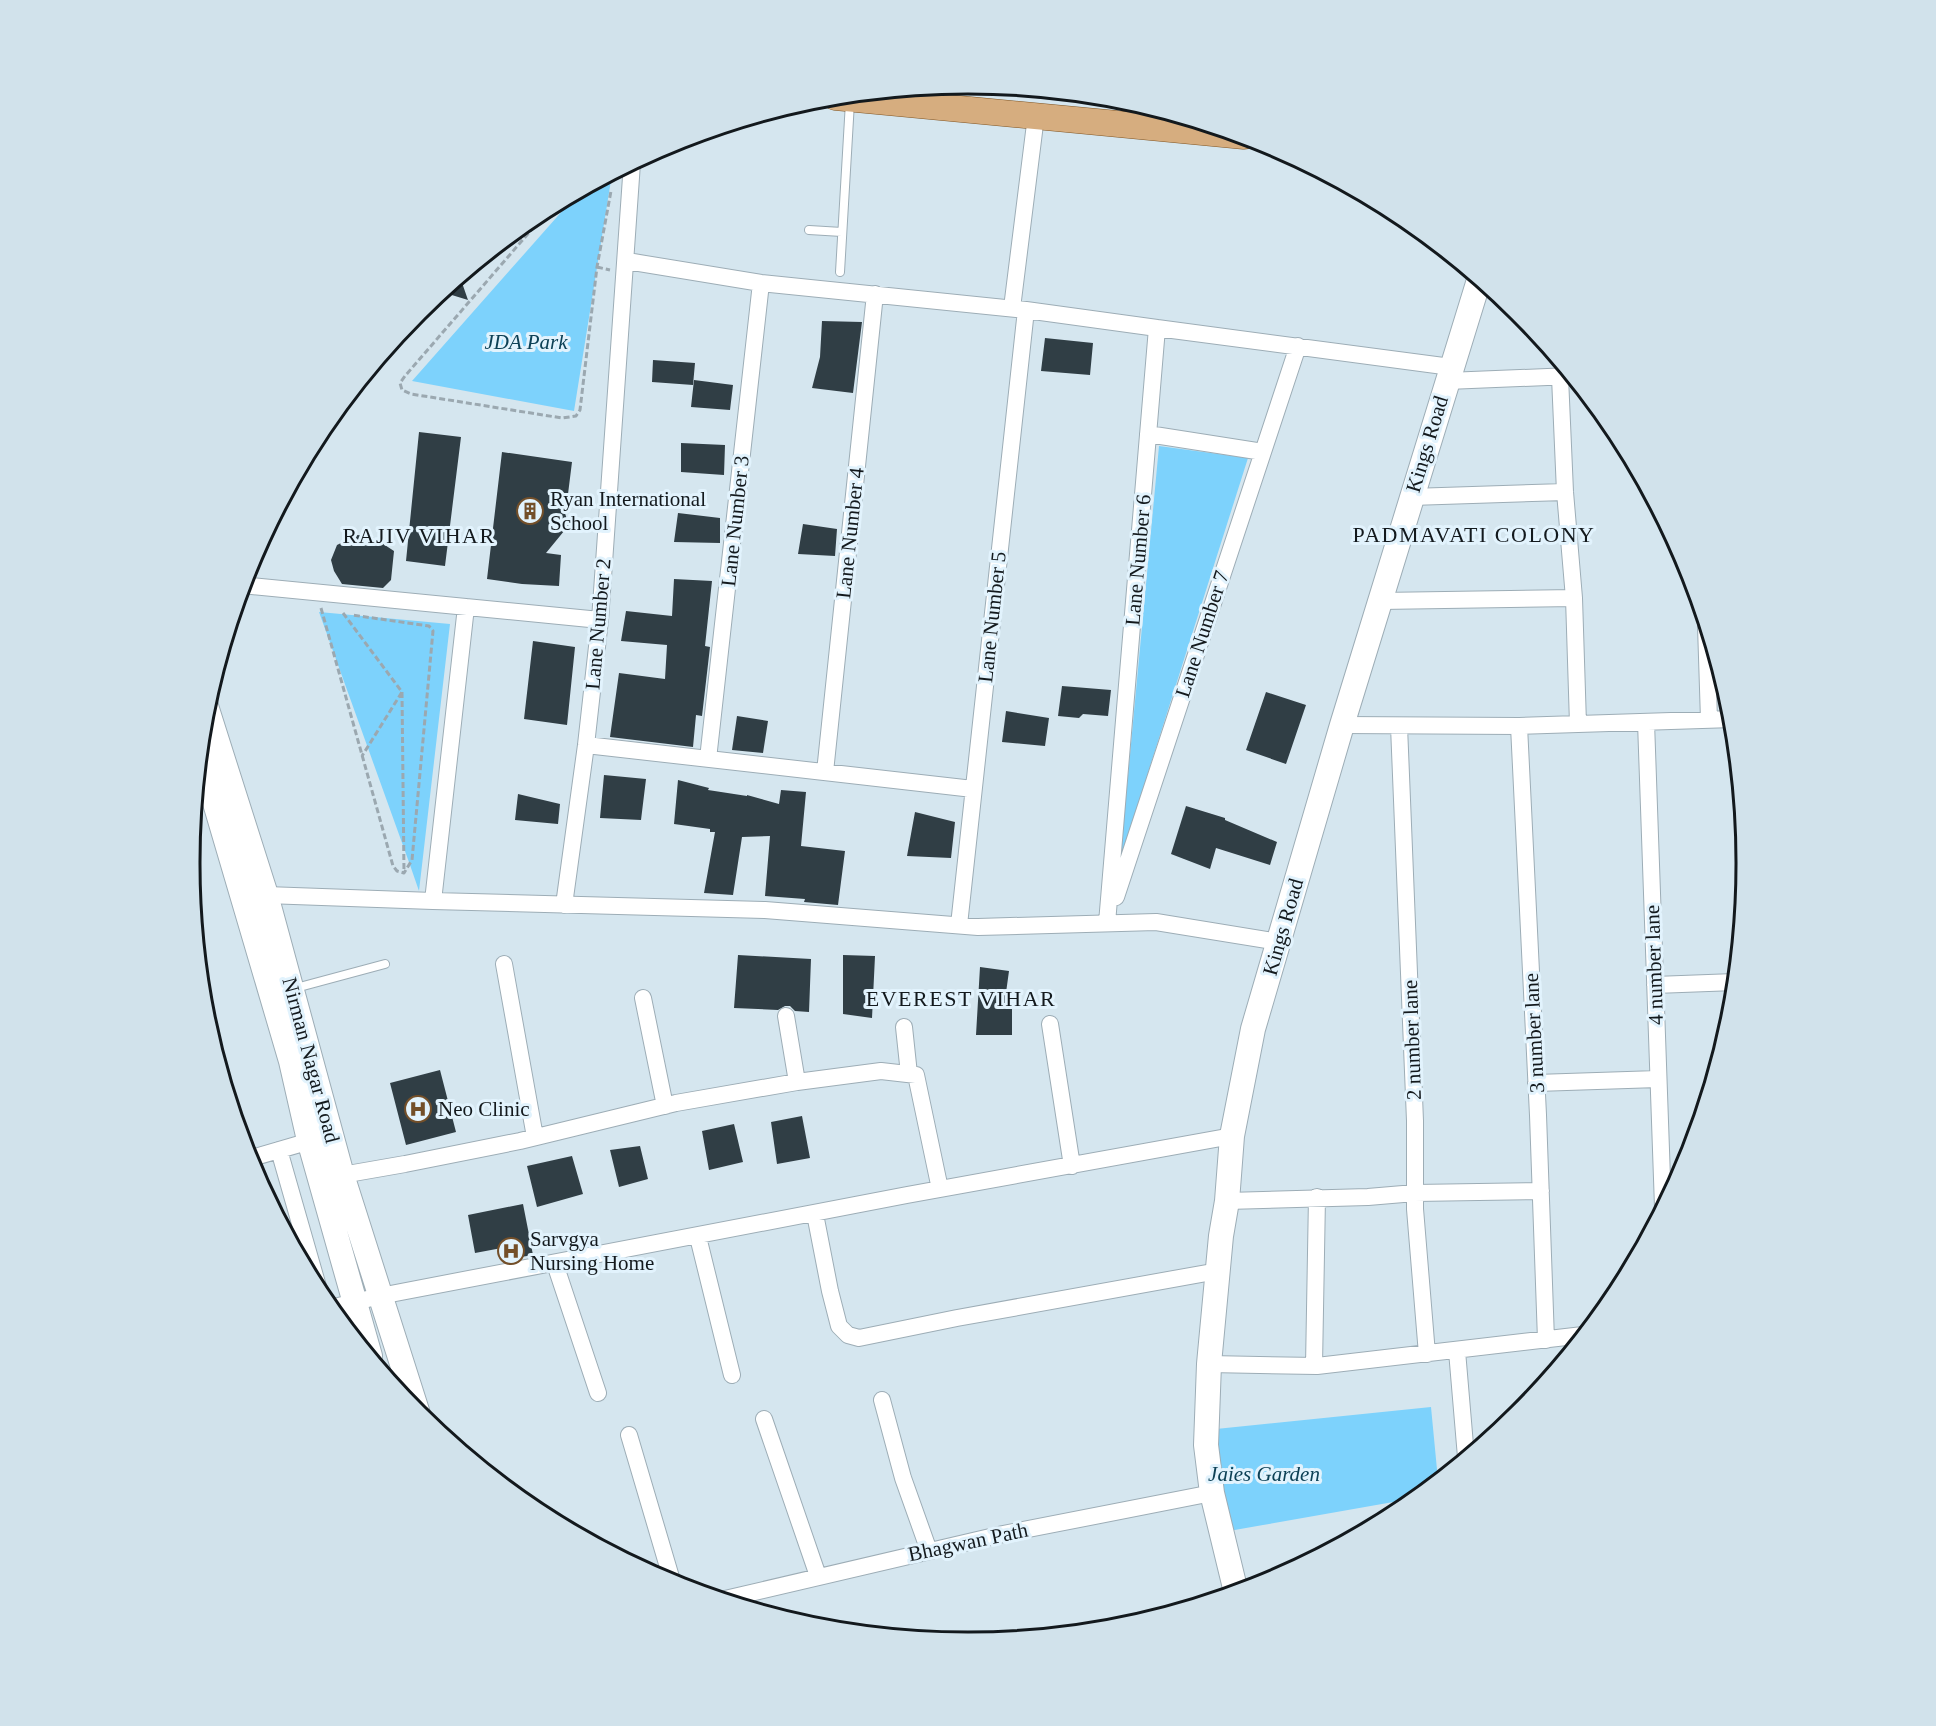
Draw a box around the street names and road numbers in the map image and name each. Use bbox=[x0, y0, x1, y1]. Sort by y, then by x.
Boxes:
street label: Kings Road bbox=[1401, 392, 1453, 495]
street label: Lane Number 3 bbox=[716, 454, 754, 588]
street label: Lane Number 4 bbox=[831, 466, 869, 600]
street label: Lane Number 6 bbox=[1120, 493, 1156, 627]
street label: Lane Number 5 bbox=[973, 550, 1011, 684]
street label: Lane Number 2 bbox=[580, 557, 616, 691]
street label: Lane Number 7 bbox=[1170, 568, 1234, 700]
street label: Kings Road bbox=[1258, 875, 1308, 978]
street label: 4 number lane bbox=[1640, 905, 1668, 1025]
street label: 3 number lane bbox=[1519, 972, 1549, 1094]
street label: Nirman Nagar Road bbox=[277, 975, 345, 1146]
street label: 2 number lane bbox=[1398, 980, 1426, 1100]
street label: Bhagwan Path bbox=[906, 1517, 1031, 1566]

